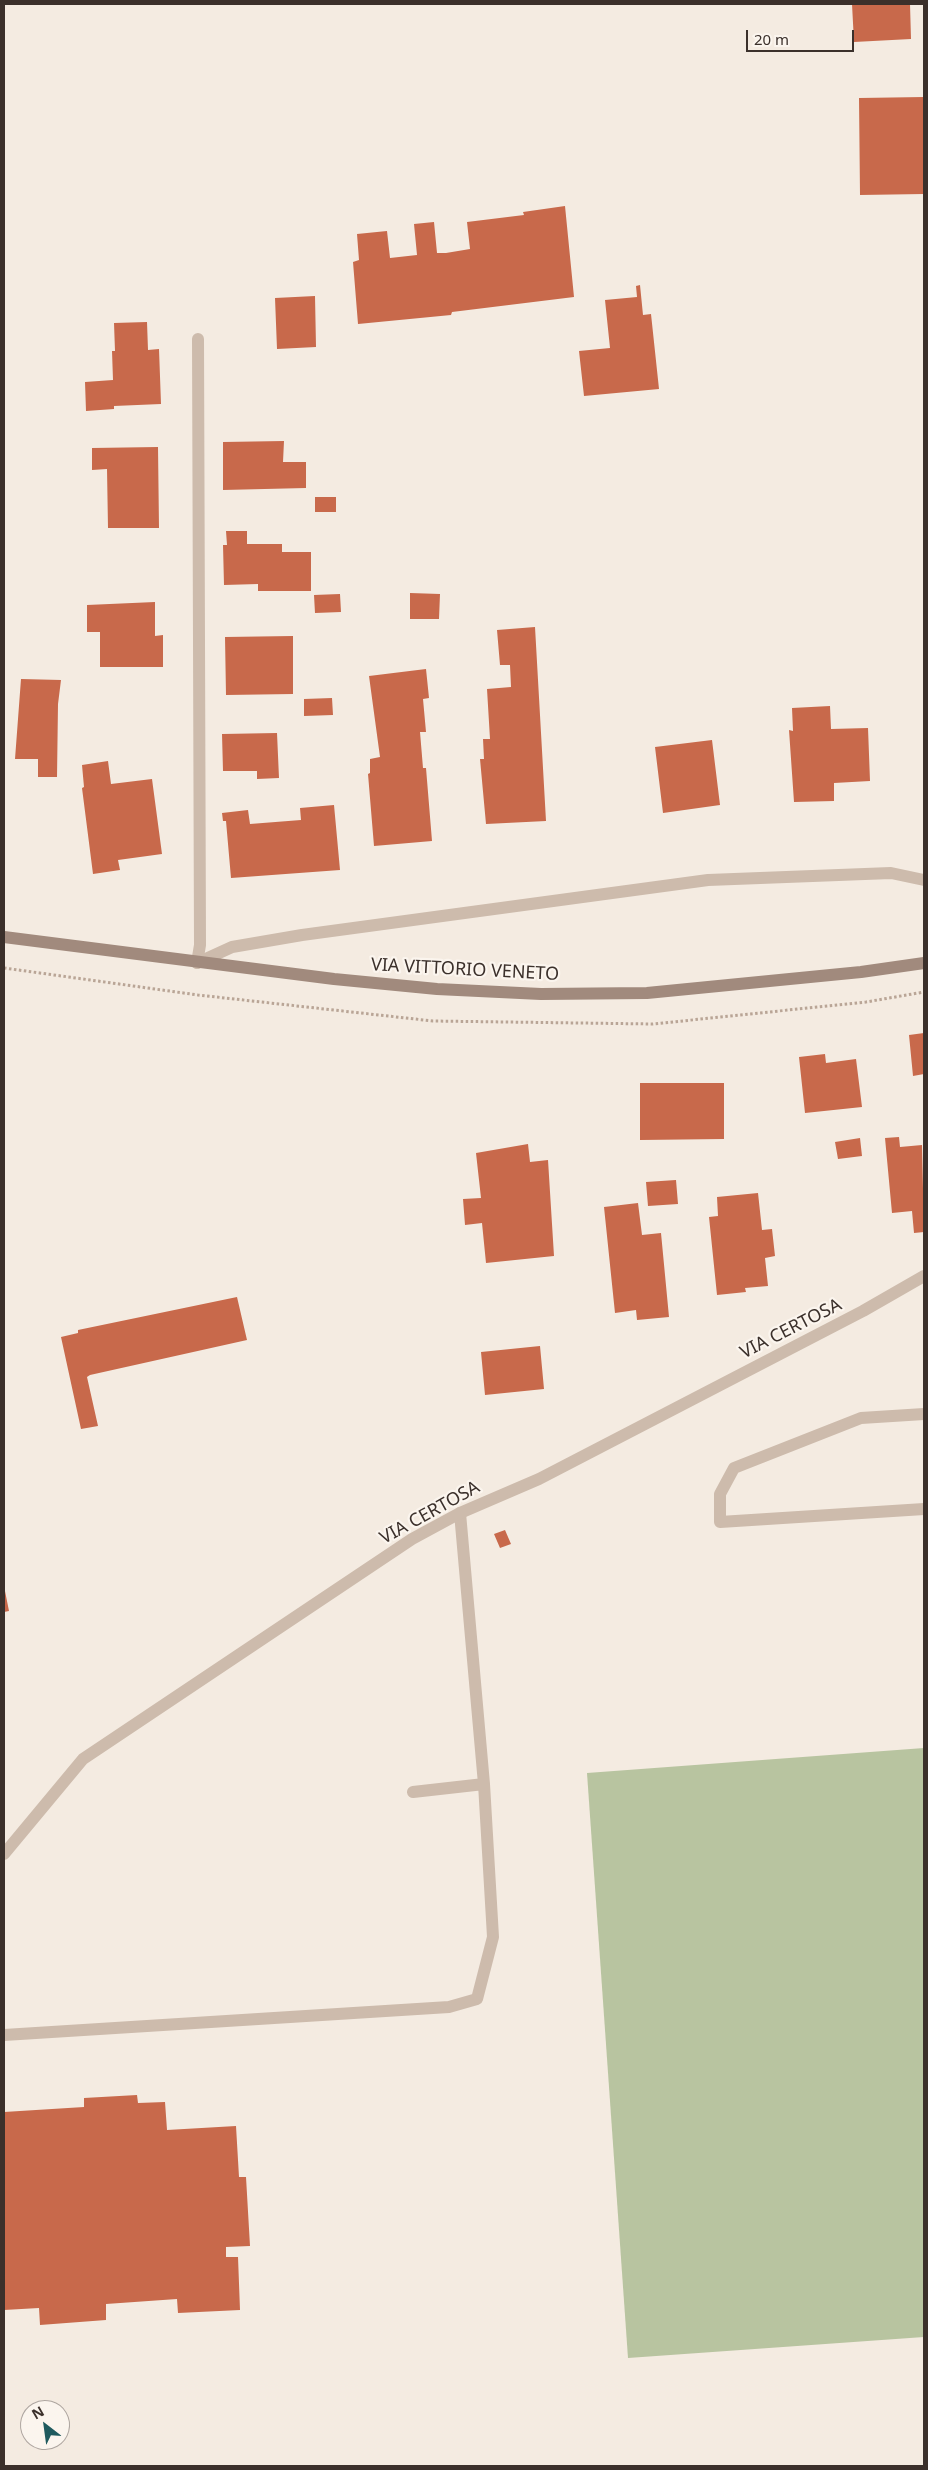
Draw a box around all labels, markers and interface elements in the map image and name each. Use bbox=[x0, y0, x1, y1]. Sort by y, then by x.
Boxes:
scale bar bbox=[748, 20, 856, 52]
text: 20 m bbox=[754, 29, 789, 49]
street label: VIA VITTORIO VENETO bbox=[370, 954, 560, 986]
street label: VIA CERTOSA bbox=[737, 1294, 845, 1364]
street label: VIA CERTOSA bbox=[376, 1477, 484, 1549]
north arrow bbox=[20, 2400, 70, 2450]
text: N bbox=[28, 2401, 47, 2424]

